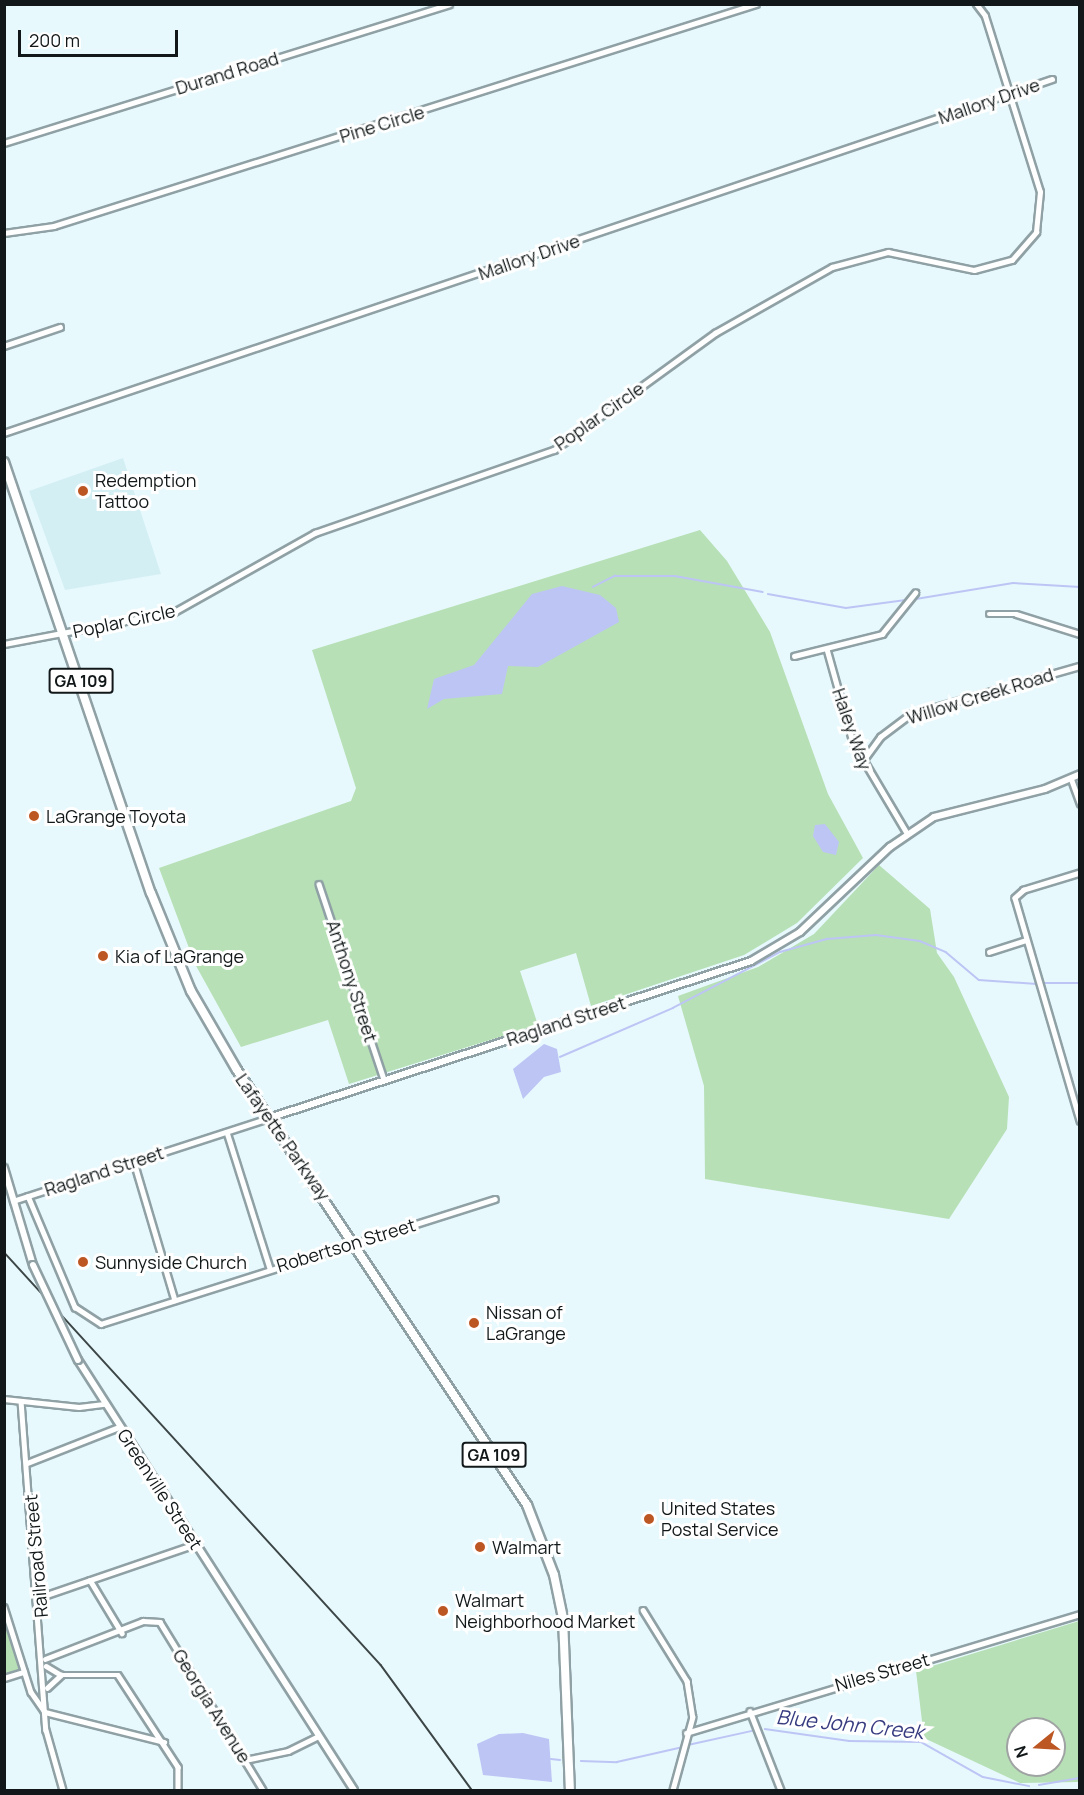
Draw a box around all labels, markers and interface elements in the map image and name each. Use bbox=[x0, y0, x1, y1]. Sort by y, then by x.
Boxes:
scale bar bbox=[21, 18, 182, 56]
text: 200 m bbox=[29, 28, 80, 52]
street label: Durand Road bbox=[173, 47, 281, 99]
street label: Mallory Drive bbox=[935, 74, 1043, 128]
street label: Pine Circle bbox=[337, 101, 427, 147]
street label: Mallory Drive bbox=[475, 230, 583, 284]
street label: Poplar Circle bbox=[550, 377, 648, 455]
place label: Redemption Tattoo bbox=[95, 470, 196, 512]
marker: Redemption Tattoo bbox=[76, 484, 90, 498]
street label: Poplar Circle bbox=[71, 600, 177, 642]
street label: Willow Creek Road bbox=[904, 663, 1056, 729]
road number: GA 109 bbox=[48, 668, 114, 694]
street label: Haley Way bbox=[828, 685, 876, 773]
place label: LaGrange Toyota bbox=[46, 805, 186, 827]
marker: LaGrange Toyota bbox=[27, 809, 41, 823]
street label: Anthony Street bbox=[322, 917, 382, 1045]
place label: Kia of LaGrange bbox=[115, 945, 244, 967]
marker: Kia of LaGrange bbox=[96, 949, 110, 963]
street label: Ragland Street bbox=[504, 992, 628, 1050]
street label: Lafayette Parkway bbox=[231, 1069, 335, 1205]
street label: Ragland Street bbox=[42, 1142, 166, 1200]
street label: Robertson Street bbox=[274, 1214, 418, 1276]
place label: Sunnyside Church bbox=[95, 1251, 247, 1273]
marker: Sunnyside Church bbox=[76, 1255, 90, 1269]
place label: Nissan of LaGrange bbox=[486, 1302, 566, 1344]
marker: Nissan of LaGrange bbox=[467, 1316, 481, 1330]
street label: Greenville Street bbox=[113, 1425, 207, 1553]
road number: GA 109 bbox=[461, 1442, 527, 1468]
street label: Railroad Street bbox=[20, 1493, 52, 1619]
place label: United States Postal Service bbox=[661, 1498, 778, 1540]
marker: United States Postal Service bbox=[642, 1512, 656, 1526]
place label: Walmart bbox=[492, 1536, 561, 1558]
marker: Walmart bbox=[473, 1540, 487, 1554]
place label: Walmart Neighborhood Market bbox=[455, 1590, 636, 1632]
marker: Walmart Neighborhood Market bbox=[436, 1604, 450, 1618]
street label: Georgia Avenue bbox=[168, 1645, 256, 1767]
street label: Niles Street bbox=[832, 1648, 932, 1696]
water label: Blue John Creek bbox=[775, 1704, 925, 1744]
north arrow bbox=[1006, 1717, 1066, 1777]
text: N bbox=[1009, 1743, 1033, 1761]

